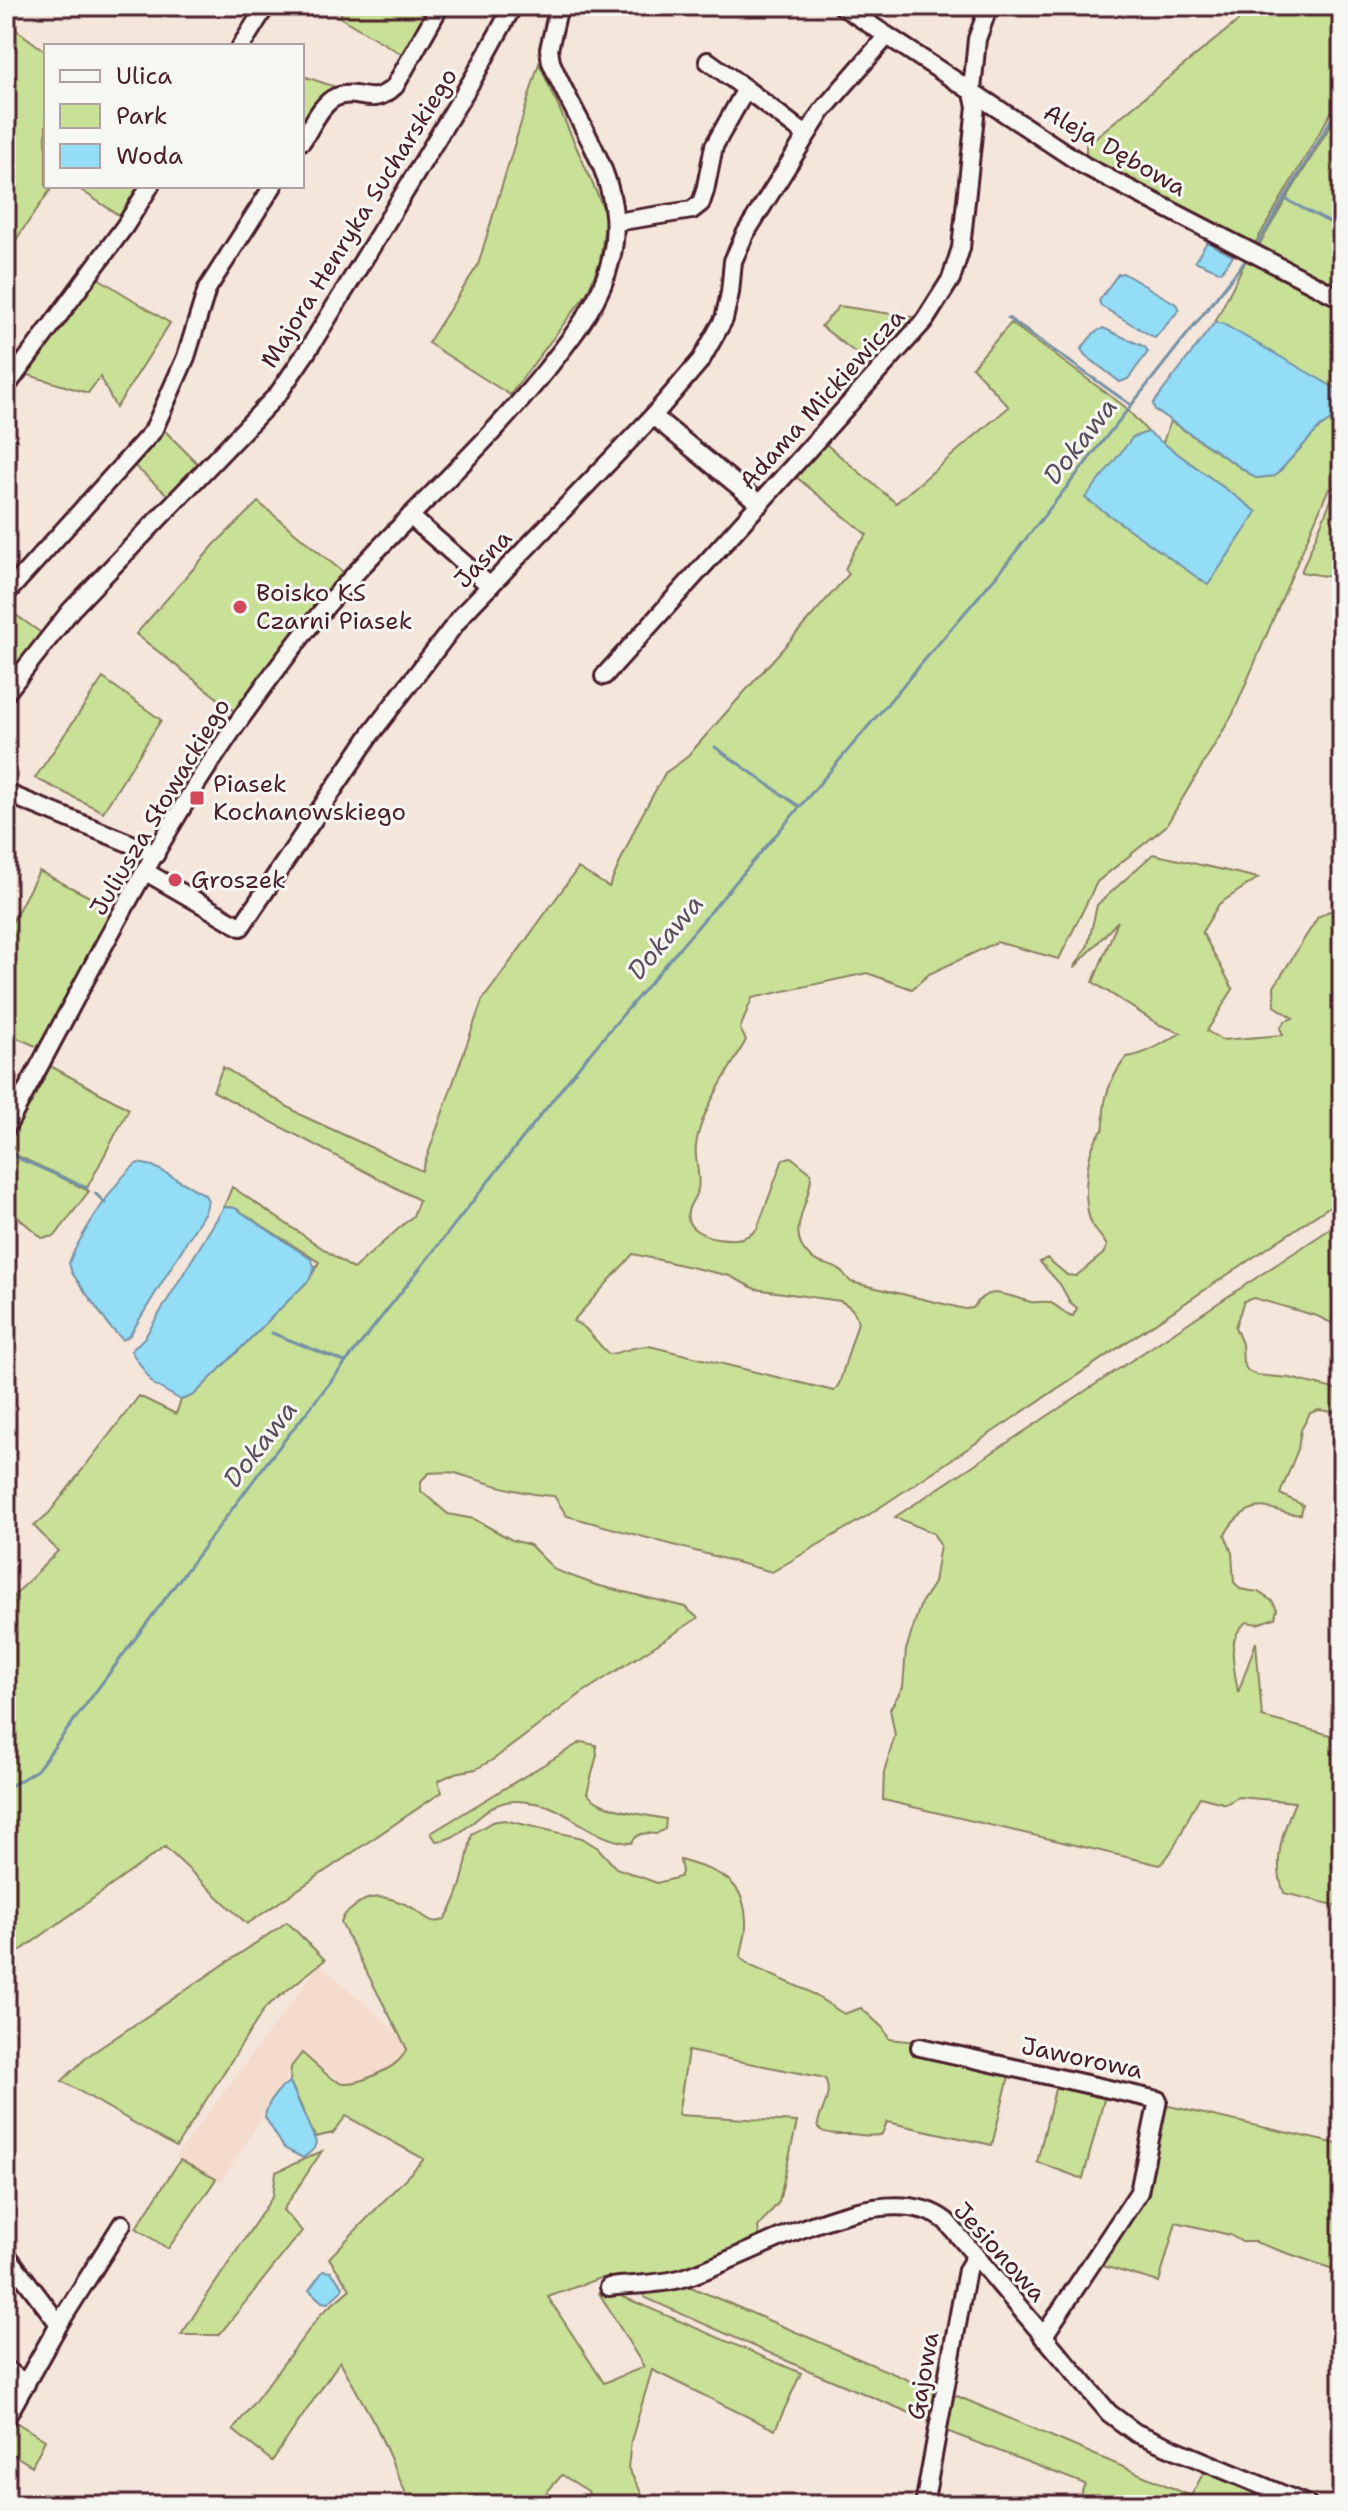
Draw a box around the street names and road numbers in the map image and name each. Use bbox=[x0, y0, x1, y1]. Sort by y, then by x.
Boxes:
street label: Majora Henryka Sucharskiego bbox=[253, 62, 465, 374]
street label: Aleja Dębowa bbox=[1038, 96, 1192, 204]
street label: Adama Mickiewicza bbox=[732, 302, 912, 496]
street label: Jasna bbox=[447, 523, 519, 595]
street label: Juliusza Słowackiego bbox=[82, 692, 238, 922]
street label: Jaworowa bbox=[1018, 2030, 1146, 2086]
street label: Jesionowa bbox=[947, 2195, 1053, 2309]
street label: Gajowa bbox=[900, 2329, 946, 2422]

